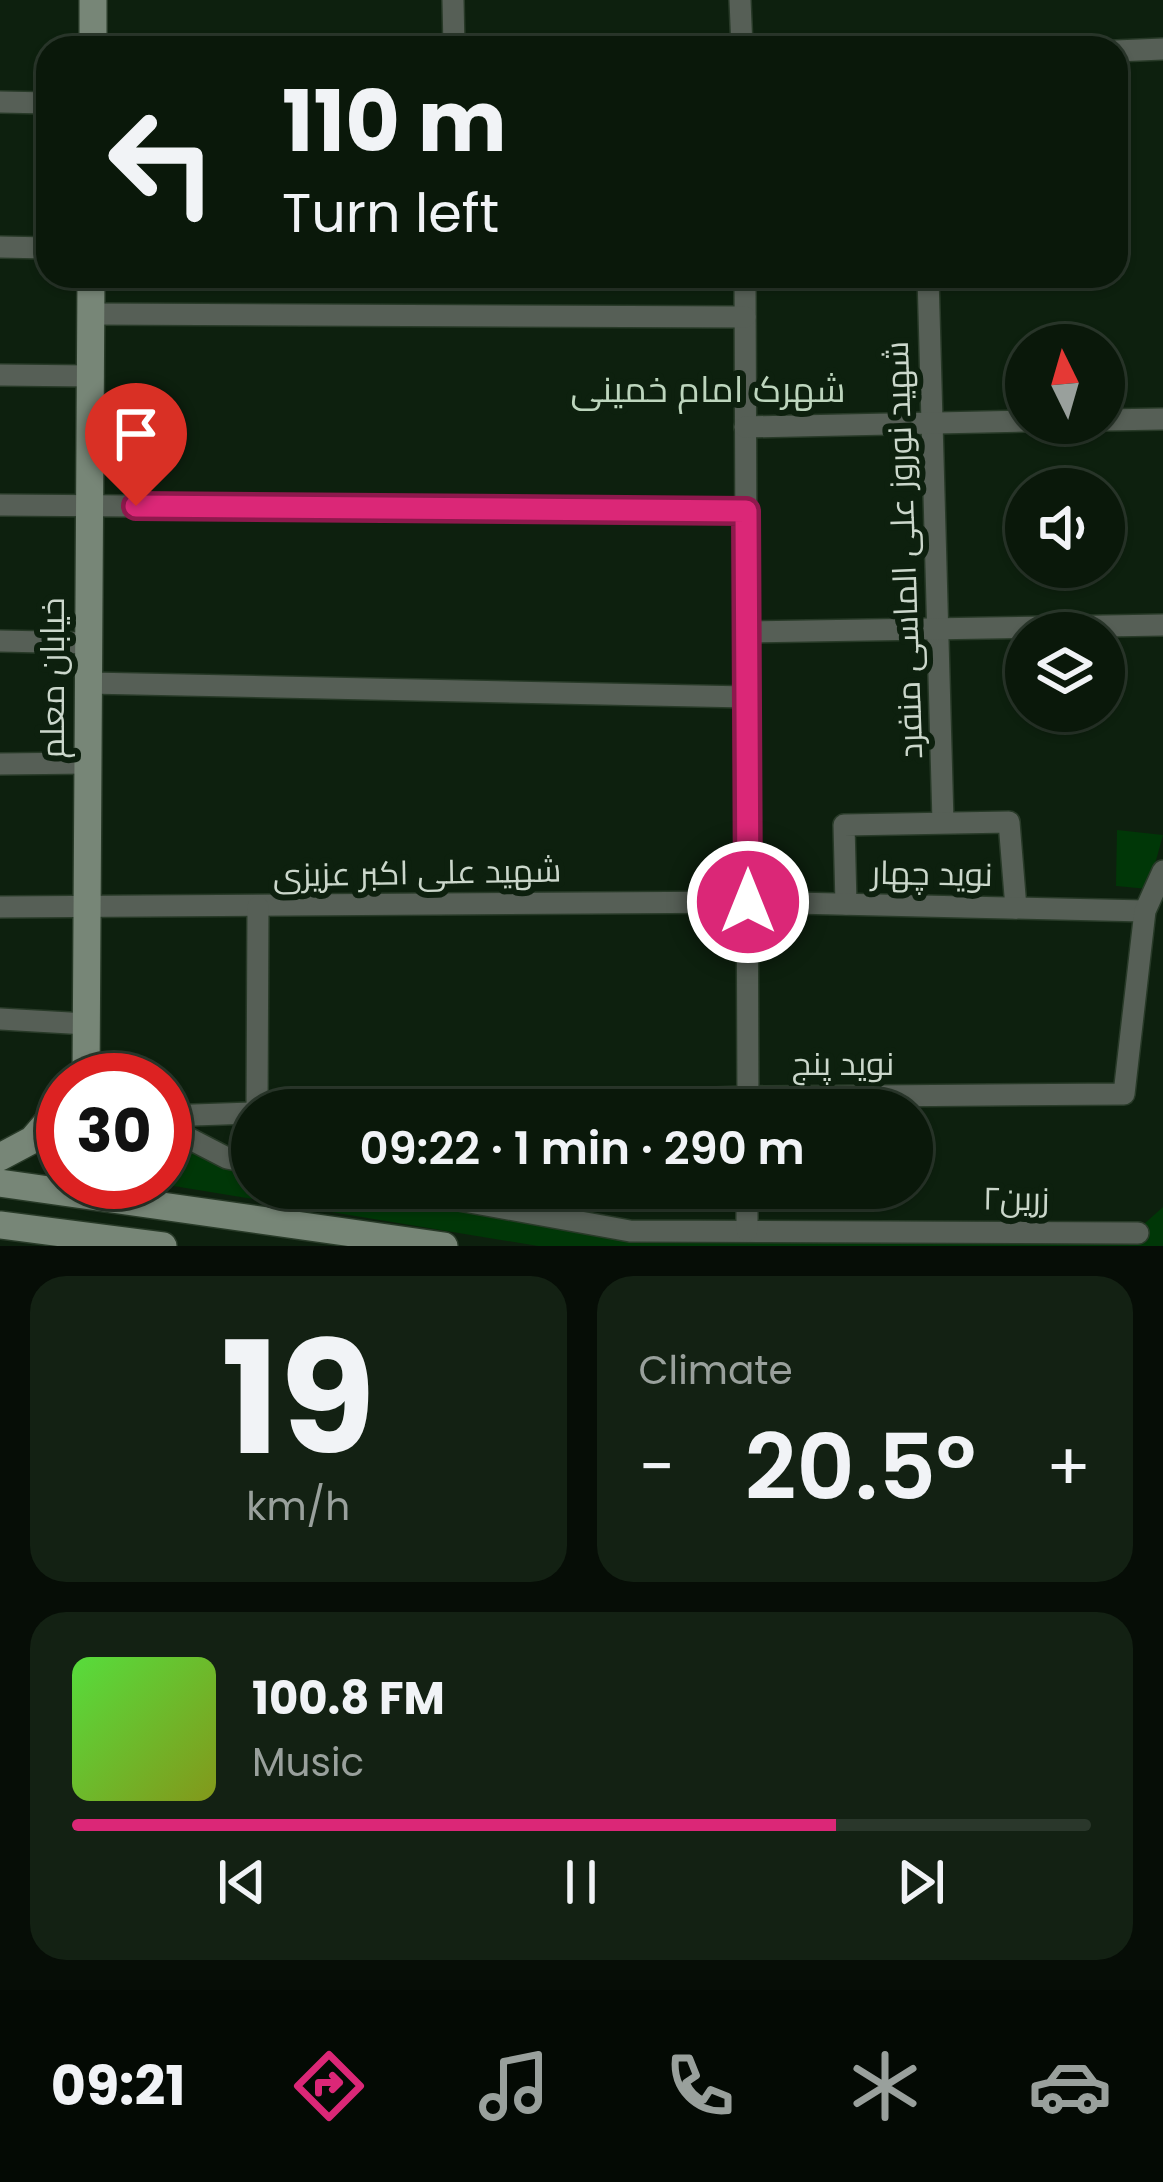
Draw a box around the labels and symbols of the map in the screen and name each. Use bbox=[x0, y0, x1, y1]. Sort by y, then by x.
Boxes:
north arrow bbox=[1005, 324, 1125, 444]
street label: شهید نوروز علی الماسی منفرد bbox=[873, 340, 934, 760]
district label: شهرک امام خمینی bbox=[570, 364, 846, 415]
pin bbox=[85, 383, 187, 506]
street label: خیابان معلم bbox=[29, 597, 76, 759]
position arrow bbox=[685, 839, 811, 965]
street label: شهید علی اکبر عزیزی bbox=[272, 846, 562, 899]
street label: نوید چهار bbox=[869, 849, 993, 898]
street label: نوید پنج bbox=[792, 1040, 894, 1087]
speed limit sign: 30 bbox=[36, 1053, 192, 1209]
street label: زرین۲ bbox=[982, 1174, 1050, 1223]

